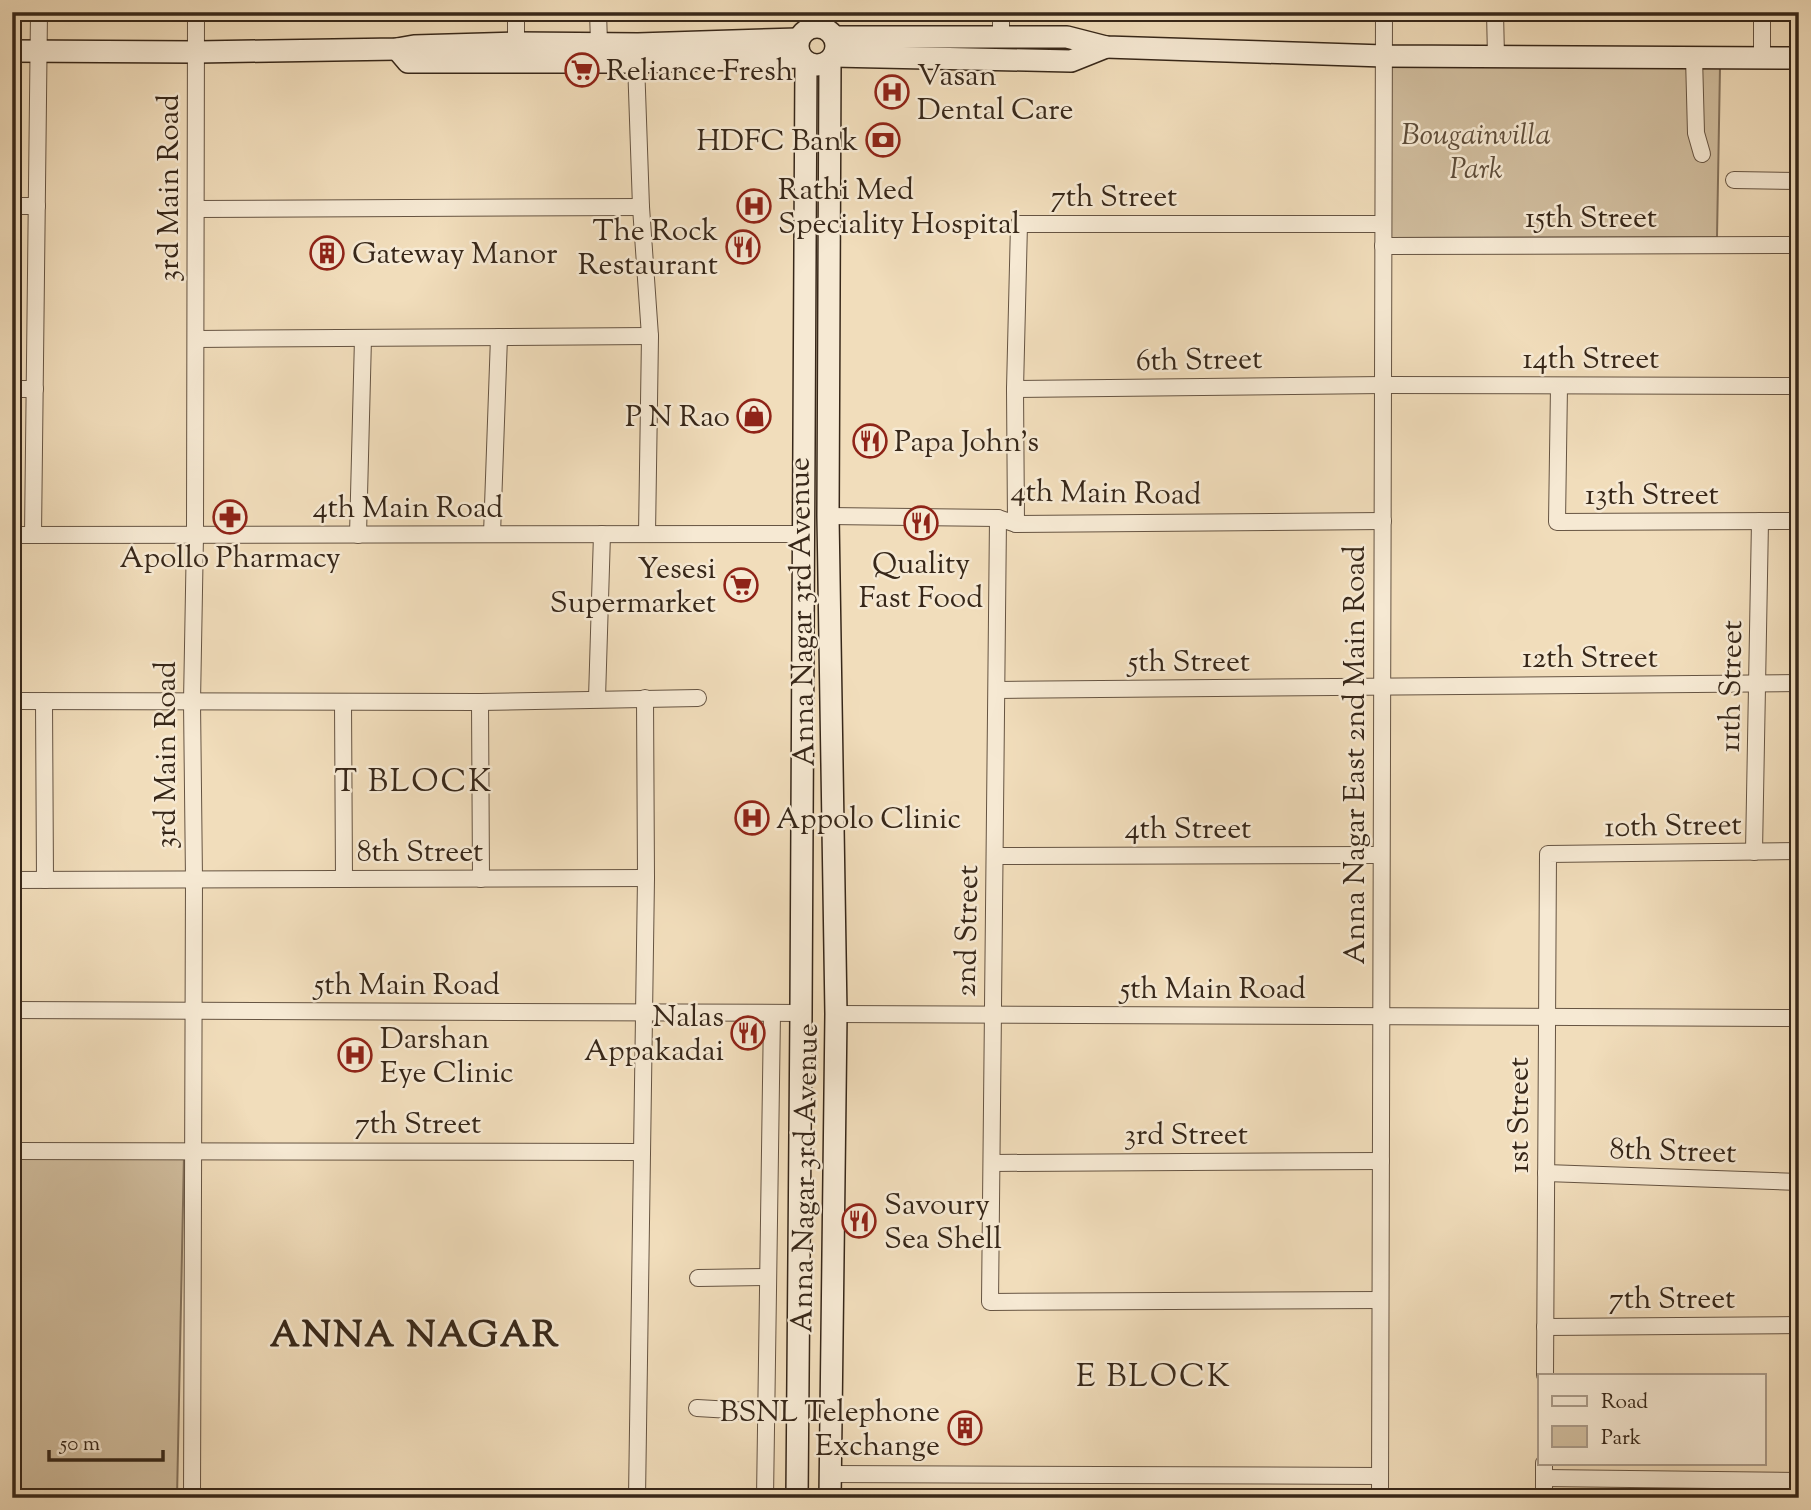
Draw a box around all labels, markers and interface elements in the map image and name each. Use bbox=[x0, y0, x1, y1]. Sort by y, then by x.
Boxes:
supermarket icon: Reliance Fresh bbox=[563, 51, 601, 89]
place label: Reliance Fresh bbox=[606, 51, 794, 94]
place label: Vasan Dental Care bbox=[917, 56, 1073, 133]
hospital icon: Vasan Dental Care bbox=[873, 73, 911, 111]
street label: 3rd Main Road bbox=[149, 94, 192, 282]
park label: Bougainvilla Park bbox=[1401, 115, 1551, 192]
place label: HDFC Bank bbox=[696, 121, 858, 164]
bank icon: HDFC Bank bbox=[864, 121, 902, 159]
place label: Rathi Med Speciality Hospital bbox=[778, 170, 1020, 247]
street label: 7th Street bbox=[1051, 177, 1177, 220]
hospital icon: Rathi Med Speciality Hospital bbox=[735, 187, 773, 225]
street label: 15th Street bbox=[1525, 198, 1657, 241]
place label: The Rock Restaurant bbox=[578, 211, 718, 288]
restaurant icon: The Rock Restaurant bbox=[724, 228, 762, 266]
building icon: Gateway Manor bbox=[308, 234, 346, 272]
place label: Gateway Manor bbox=[352, 234, 558, 277]
street label: 6th Street bbox=[1135, 339, 1263, 384]
street label: 14th Street bbox=[1523, 339, 1659, 382]
place label: P N Rao bbox=[625, 397, 730, 440]
shop icon: P N Rao bbox=[735, 397, 773, 435]
restaurant icon: Papa John's bbox=[851, 422, 889, 460]
place label: Papa John's bbox=[894, 422, 1039, 465]
street label: Anna Nagar 3rd Avenue bbox=[779, 457, 828, 767]
street label: 4th Main Road bbox=[1010, 471, 1202, 518]
street label: 13th Street bbox=[1585, 475, 1719, 518]
street label: 4th Main Road bbox=[313, 488, 503, 531]
pharmacy icon: Apollo Pharmacy bbox=[211, 498, 249, 536]
restaurant icon: Quality Fast Food bbox=[902, 504, 940, 542]
place label: Apollo Pharmacy bbox=[119, 538, 341, 581]
place label: Quality Fast Food bbox=[859, 544, 983, 621]
street label: Anna Nagar East 2nd Main Road bbox=[1335, 545, 1378, 965]
place label: Yesesi Supermarket bbox=[550, 549, 716, 626]
supermarket icon: Yesesi Supermarket bbox=[722, 566, 760, 604]
street label: 11th Street bbox=[1710, 620, 1755, 752]
street label: 12th Street bbox=[1522, 638, 1658, 681]
street label: 5th Street bbox=[1126, 642, 1250, 685]
street label: 3rd Main Road bbox=[146, 661, 189, 849]
district label: T BLOCK bbox=[334, 760, 494, 806]
hospital icon: Appolo Clinic bbox=[733, 799, 771, 837]
place label: Appolo Clinic bbox=[776, 799, 961, 842]
street label: 10th Street bbox=[1604, 805, 1742, 850]
street label: 4th Street bbox=[1125, 809, 1251, 852]
street label: 8th Street bbox=[357, 832, 483, 875]
street label: 2nd Street bbox=[946, 865, 991, 998]
street label: 5th Main Road bbox=[312, 965, 500, 1008]
street label: 5th Main Road bbox=[1118, 969, 1306, 1012]
place label: Nalas Appakadai bbox=[584, 997, 724, 1074]
restaurant icon: Nalas Appakadai bbox=[729, 1014, 767, 1052]
place label: Darshan Eye Clinic bbox=[380, 1019, 514, 1096]
street label: Anna Nagar 3rd Avenue bbox=[782, 1023, 831, 1333]
hospital icon: Darshan Eye Clinic bbox=[336, 1036, 374, 1074]
street label: 1st Street bbox=[1499, 1057, 1542, 1173]
street label: 7th Street bbox=[355, 1104, 481, 1147]
street label: 3rd Street bbox=[1124, 1115, 1248, 1158]
street label: 8th Street bbox=[1609, 1129, 1737, 1176]
place label: Savoury Sea Shell bbox=[884, 1185, 1002, 1262]
restaurant icon: Savoury Sea Shell bbox=[840, 1202, 878, 1240]
street label: 7th Street bbox=[1609, 1279, 1735, 1322]
district label: ANNA NAGAR bbox=[270, 1310, 560, 1364]
district label: E BLOCK bbox=[1076, 1355, 1232, 1401]
legend bbox=[1538, 1374, 1766, 1464]
text: Road bbox=[1601, 1388, 1648, 1418]
place label: BSNL Telephone Exchange bbox=[720, 1392, 940, 1469]
building icon: BSNL Telephone Exchange bbox=[946, 1409, 984, 1447]
scale bar bbox=[49, 1419, 163, 1463]
text: Park bbox=[1601, 1424, 1642, 1454]
text: 50 m bbox=[59, 1430, 100, 1460]

